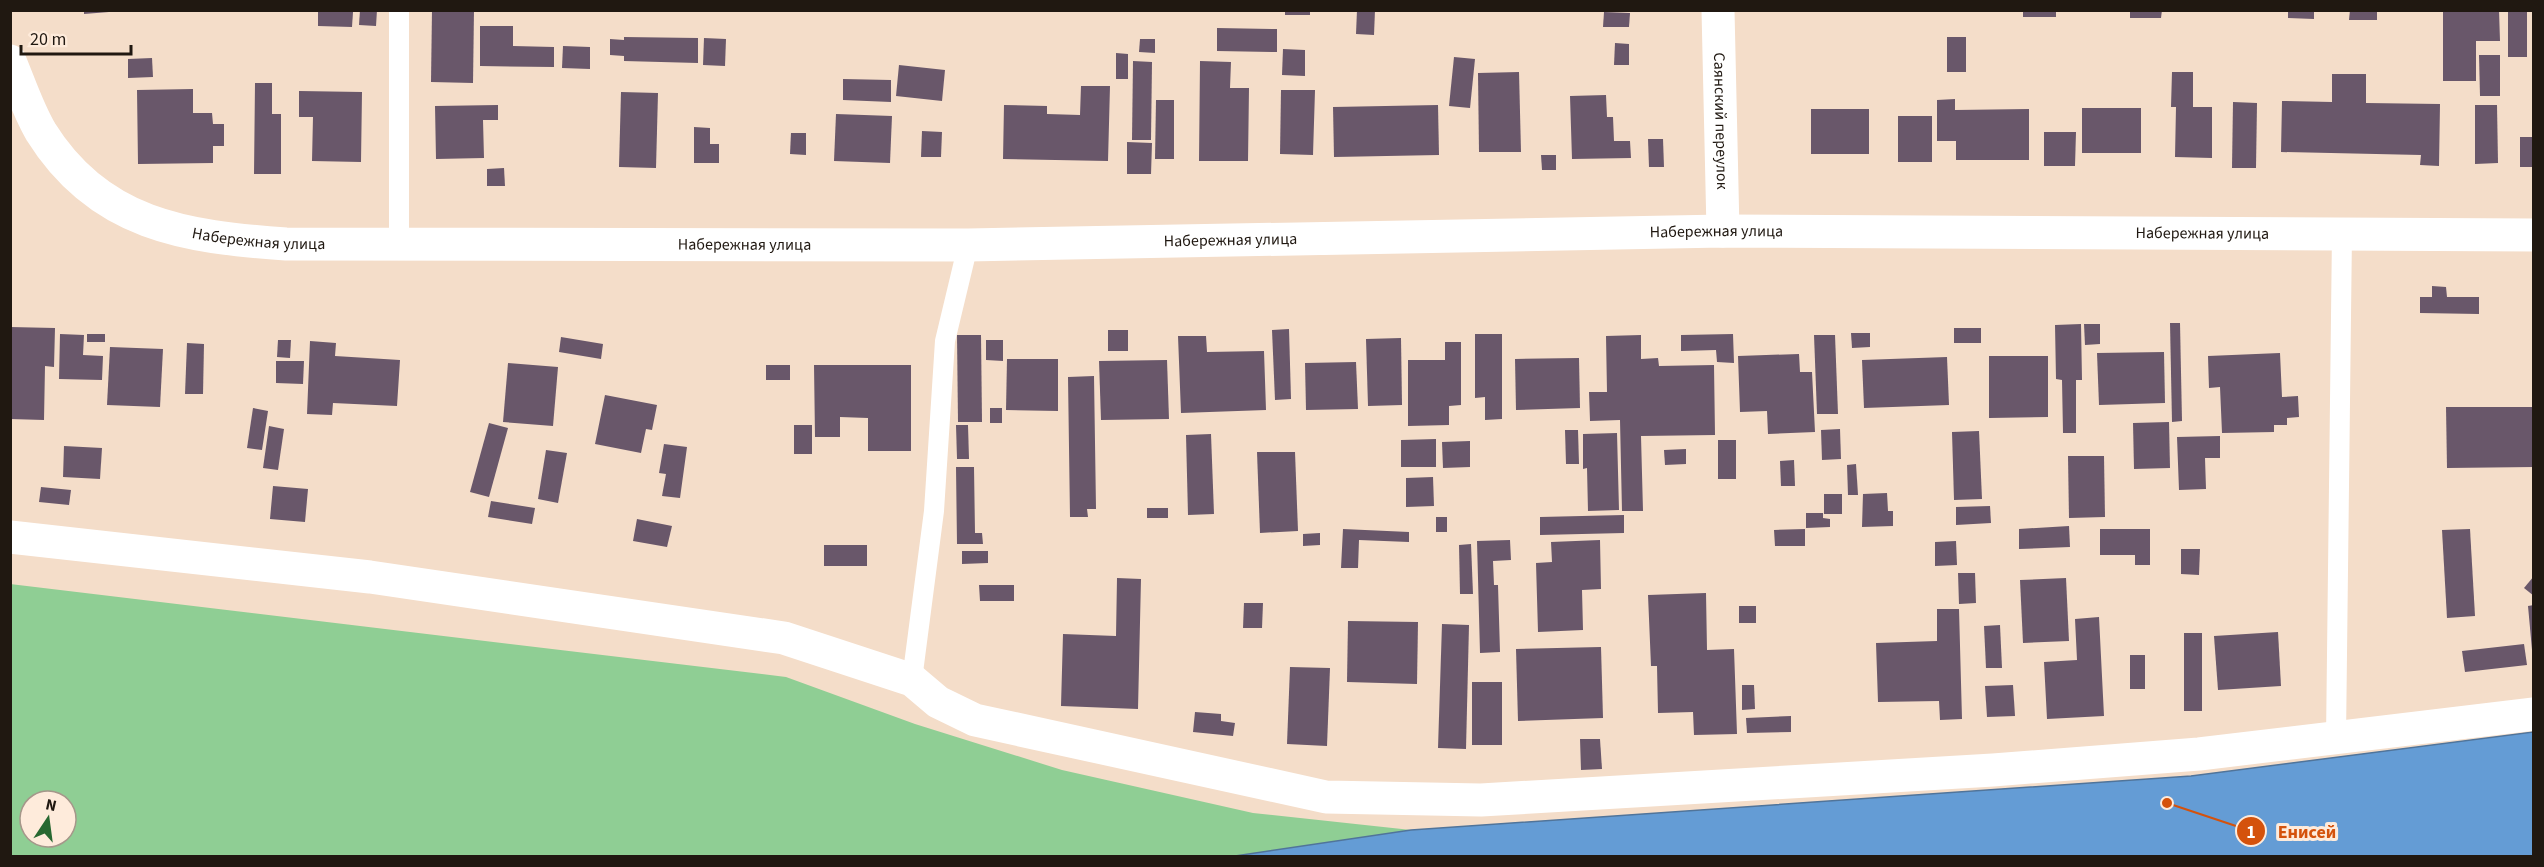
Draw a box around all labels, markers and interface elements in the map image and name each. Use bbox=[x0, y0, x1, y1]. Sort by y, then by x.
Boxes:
scale bar bbox=[21, 18, 130, 56]
text: 20 m bbox=[30, 27, 66, 52]
street label: Саянский переулок bbox=[1708, 52, 1733, 190]
street label: Набережная улица bbox=[1649, 220, 1783, 243]
street label: Набережная улица bbox=[190, 222, 325, 255]
street label: Набережная улица bbox=[2136, 222, 2269, 245]
street label: Набережная улица bbox=[1163, 228, 1297, 252]
street label: Набережная улица bbox=[678, 234, 811, 256]
north arrow bbox=[18, 789, 78, 849]
text: N bbox=[43, 793, 59, 817]
callout: Енисей bbox=[2236, 813, 2348, 849]
text: 1 bbox=[2246, 820, 2256, 845]
text: Енисей bbox=[2278, 820, 2336, 845]

